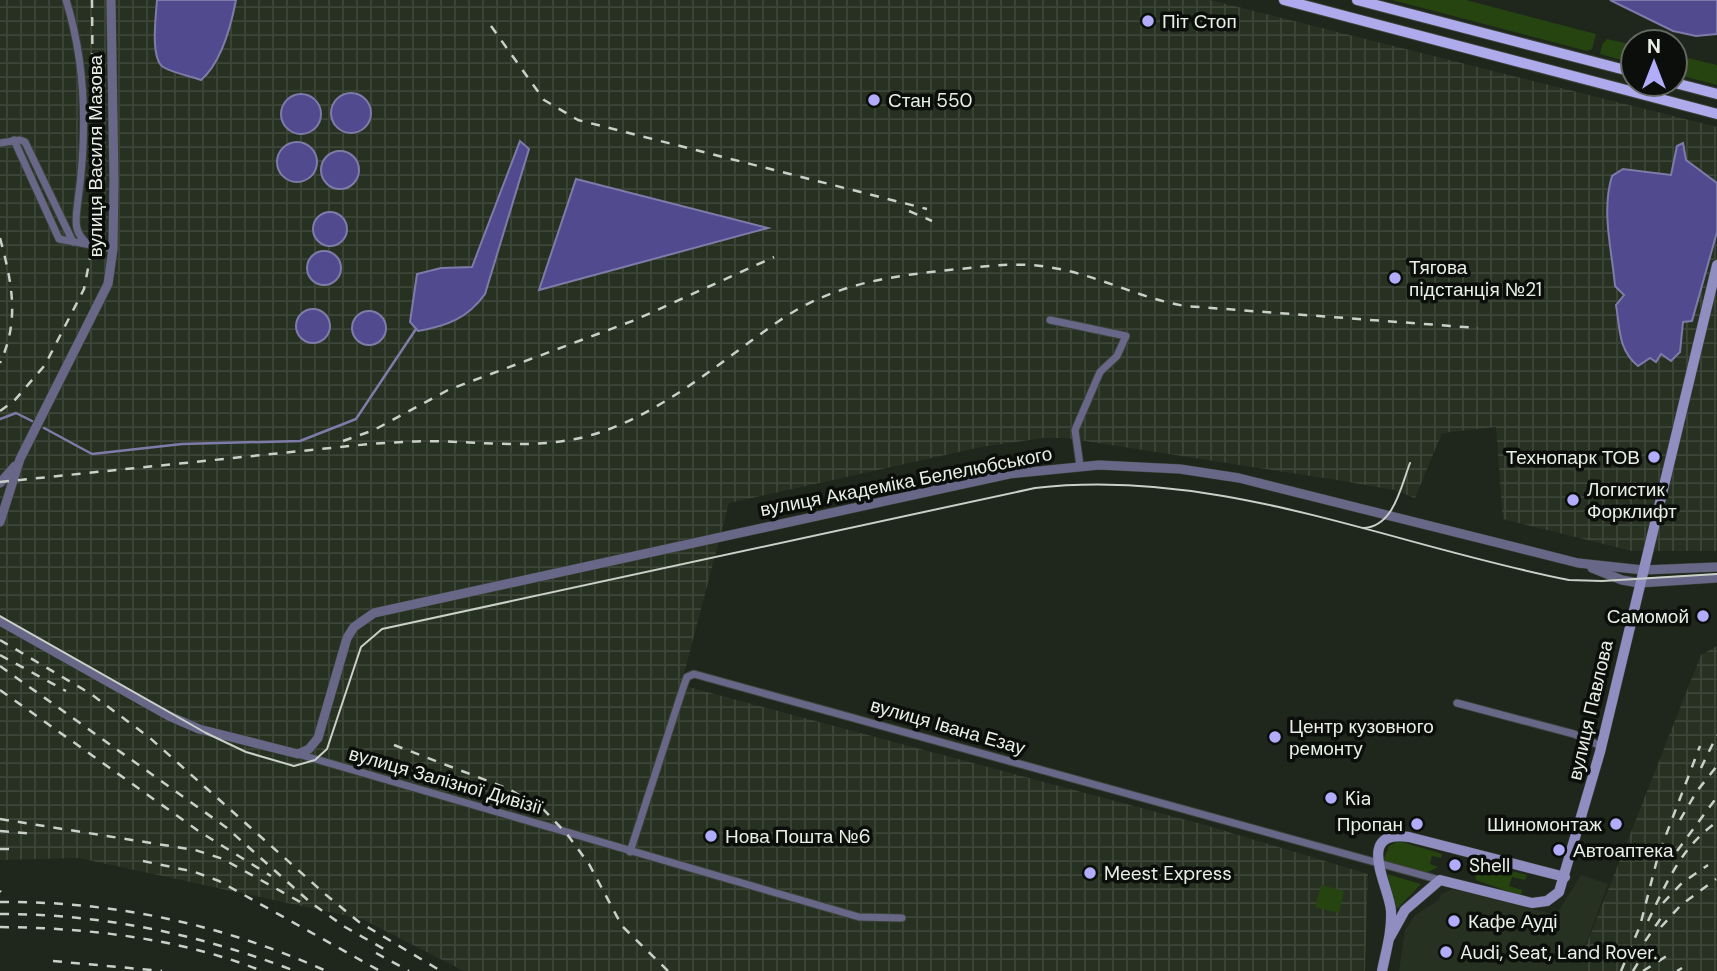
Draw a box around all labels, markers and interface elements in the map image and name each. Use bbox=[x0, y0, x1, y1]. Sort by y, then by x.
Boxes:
place label: Піт Стоп bbox=[1162, 9, 1237, 34]
marker: Піт Стоп bbox=[1140, 13, 1156, 29]
north arrow bbox=[1619, 28, 1689, 98]
text: N bbox=[1647, 34, 1661, 59]
street label: вулиця Василя Мазова bbox=[83, 54, 108, 257]
place label: Стан 550 bbox=[888, 88, 973, 113]
marker: Стан 550 bbox=[866, 92, 882, 108]
place label: Тягова пiдстанцiя №21 bbox=[1409, 255, 1542, 302]
marker: Тягова пiдстанцiя №21 bbox=[1387, 270, 1403, 286]
street label: вулиця Академіка Белелюбського bbox=[758, 441, 1054, 522]
place label: Технопарк ТОВ bbox=[1506, 445, 1640, 470]
marker: Технопарк ТОВ bbox=[1646, 449, 1662, 465]
place label: Логистик Форклифт bbox=[1587, 477, 1677, 524]
marker: Логистик Форклифт bbox=[1565, 492, 1581, 508]
place label: Самомой bbox=[1607, 604, 1689, 629]
marker: Самомой bbox=[1695, 608, 1711, 624]
street label: вулиця Павлова bbox=[1562, 637, 1619, 783]
street label: вулиця Івана Езау bbox=[868, 692, 1029, 761]
place label: Центр кузовного ремонту bbox=[1289, 714, 1434, 761]
marker: Центр кузовного ремонту bbox=[1267, 729, 1283, 745]
street label: вулиця Залізної Дивізії bbox=[346, 741, 546, 820]
place label: Kia bbox=[1345, 786, 1371, 811]
marker: Kia bbox=[1323, 790, 1339, 806]
place label: Пропан bbox=[1337, 812, 1403, 837]
place label: Шиномонтаж bbox=[1487, 812, 1602, 837]
marker: Пропан bbox=[1409, 816, 1425, 832]
marker: Шиномонтаж bbox=[1608, 816, 1624, 832]
place label: Нова Пошта №6 bbox=[725, 824, 871, 849]
marker: Нова Пошта №6 bbox=[703, 828, 719, 844]
place label: Автоаптека bbox=[1573, 838, 1674, 863]
marker: Автоаптека bbox=[1551, 842, 1567, 858]
place label: Shell bbox=[1469, 853, 1510, 878]
marker: Shell bbox=[1447, 857, 1463, 873]
place label: Meest Express bbox=[1104, 861, 1232, 886]
marker: Meest Express bbox=[1082, 865, 1098, 881]
place label: Кафе Ауді bbox=[1468, 909, 1558, 934]
marker: Кафе Ауді bbox=[1446, 913, 1462, 929]
place label: Audi, Seat, Land Rover. bbox=[1460, 940, 1657, 965]
marker: Audi, Seat, Land Rover. bbox=[1438, 944, 1454, 960]

